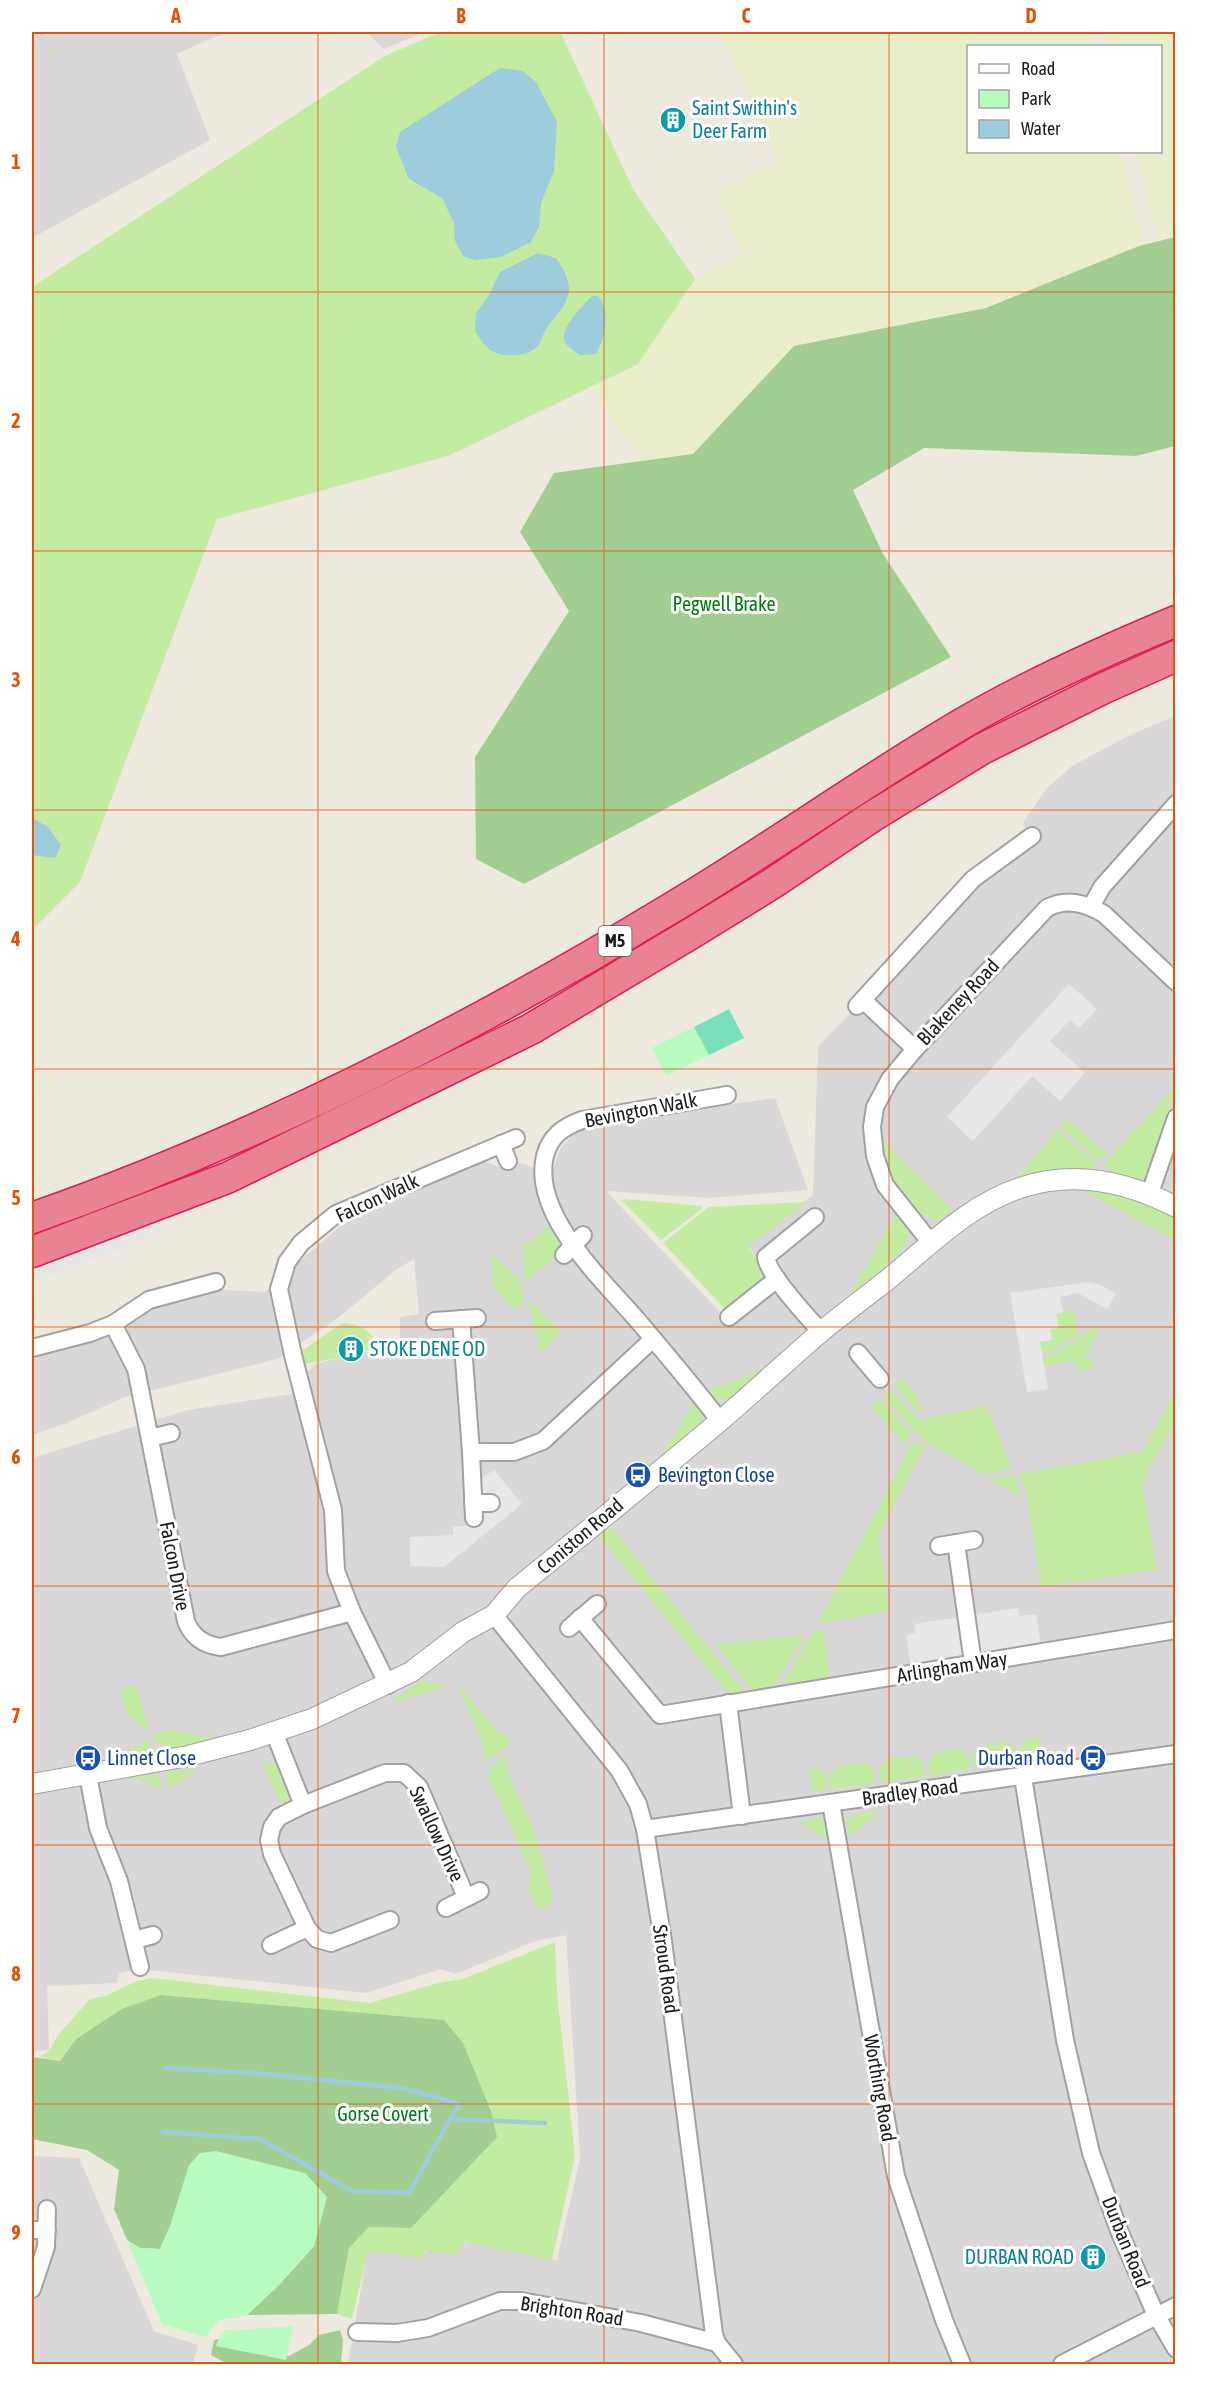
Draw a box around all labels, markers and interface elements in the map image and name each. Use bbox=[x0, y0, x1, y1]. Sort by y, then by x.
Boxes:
text: A bbox=[170, 4, 181, 27]
text: B bbox=[456, 4, 466, 27]
text: C bbox=[742, 4, 751, 27]
text: D bbox=[1025, 4, 1037, 27]
legend bbox=[967, 45, 1162, 153]
text: Road bbox=[1021, 58, 1055, 79]
text: Park bbox=[1021, 88, 1051, 109]
place label: Saint Swithin's Deer Farm bbox=[692, 96, 797, 142]
building icon: Saint Swithin's Deer Farm bbox=[658, 105, 688, 135]
text: Water bbox=[1021, 118, 1061, 139]
text: 1 bbox=[11, 150, 21, 173]
text: 2 bbox=[11, 409, 21, 432]
park label: Pegwell Brake bbox=[672, 592, 776, 615]
text: 3 bbox=[11, 668, 21, 691]
road number: M5 bbox=[598, 926, 632, 956]
text: 4 bbox=[10, 927, 21, 950]
street label: Blakeney Road bbox=[912, 954, 1003, 1049]
street label: Bevington Walk bbox=[583, 1087, 699, 1132]
street label: Falcon Walk bbox=[332, 1168, 422, 1227]
text: 5 bbox=[11, 1186, 21, 1209]
building icon: STOKE DENE OD bbox=[336, 1334, 366, 1364]
place label: STOKE DENE OD bbox=[370, 1337, 485, 1360]
text: 6 bbox=[11, 1445, 21, 1468]
bus stop icon: Bevington Close bbox=[623, 1460, 653, 1490]
place label: Bevington Close bbox=[658, 1463, 775, 1486]
street label: Coniston Road bbox=[532, 1493, 627, 1578]
street label: Falcon Drive bbox=[156, 1519, 195, 1612]
street label: Arlingham Way bbox=[895, 1646, 1009, 1687]
text: 7 bbox=[11, 1704, 21, 1727]
bus stop icon: Linnet Close bbox=[73, 1743, 103, 1773]
bus stop icon: Durban Road bbox=[1078, 1743, 1108, 1773]
place label: Linnet Close bbox=[107, 1746, 196, 1769]
place label: Durban Road bbox=[978, 1746, 1074, 1769]
street label: Bradley Road bbox=[860, 1773, 960, 1810]
street label: Swallow Drive bbox=[405, 1783, 470, 1885]
street label: Stroud Road bbox=[649, 1923, 684, 2015]
text: 8 bbox=[11, 1962, 21, 1985]
street label: Worthing Road bbox=[860, 2033, 901, 2143]
park label: Gorse Covert bbox=[337, 2102, 429, 2125]
street label: Durban Road bbox=[1098, 2193, 1155, 2291]
text: 9 bbox=[11, 2221, 21, 2244]
building icon: DURBAN ROAD bbox=[1078, 2242, 1108, 2272]
place label: DURBAN ROAD bbox=[965, 2245, 1074, 2268]
street label: Brighton Road bbox=[519, 2291, 625, 2330]

